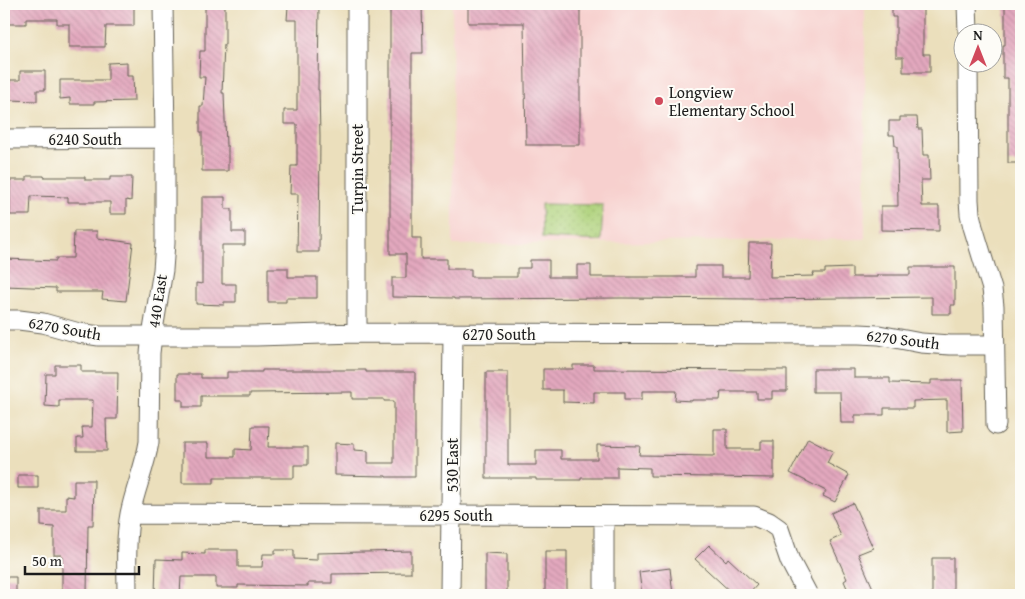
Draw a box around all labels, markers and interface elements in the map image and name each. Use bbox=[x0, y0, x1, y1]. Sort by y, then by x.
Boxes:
north arrow bbox=[952, 22, 1002, 72]
text: N bbox=[973, 25, 983, 45]
place label: Longview Elementary School bbox=[669, 80, 795, 122]
marker: Longview Elementary School bbox=[653, 95, 665, 107]
street label: Turpin Street bbox=[345, 123, 369, 214]
street label: 6240 South bbox=[48, 127, 122, 151]
street label: 440 East bbox=[141, 272, 173, 330]
street label: 6270 South bbox=[27, 310, 103, 346]
street label: 6270 South bbox=[462, 322, 536, 346]
street label: 6270 South bbox=[865, 323, 941, 355]
street label: 530 East bbox=[440, 438, 464, 492]
street label: 6295 South bbox=[419, 503, 493, 527]
scale bar bbox=[25, 544, 139, 576]
text: 50 m bbox=[32, 550, 63, 571]

